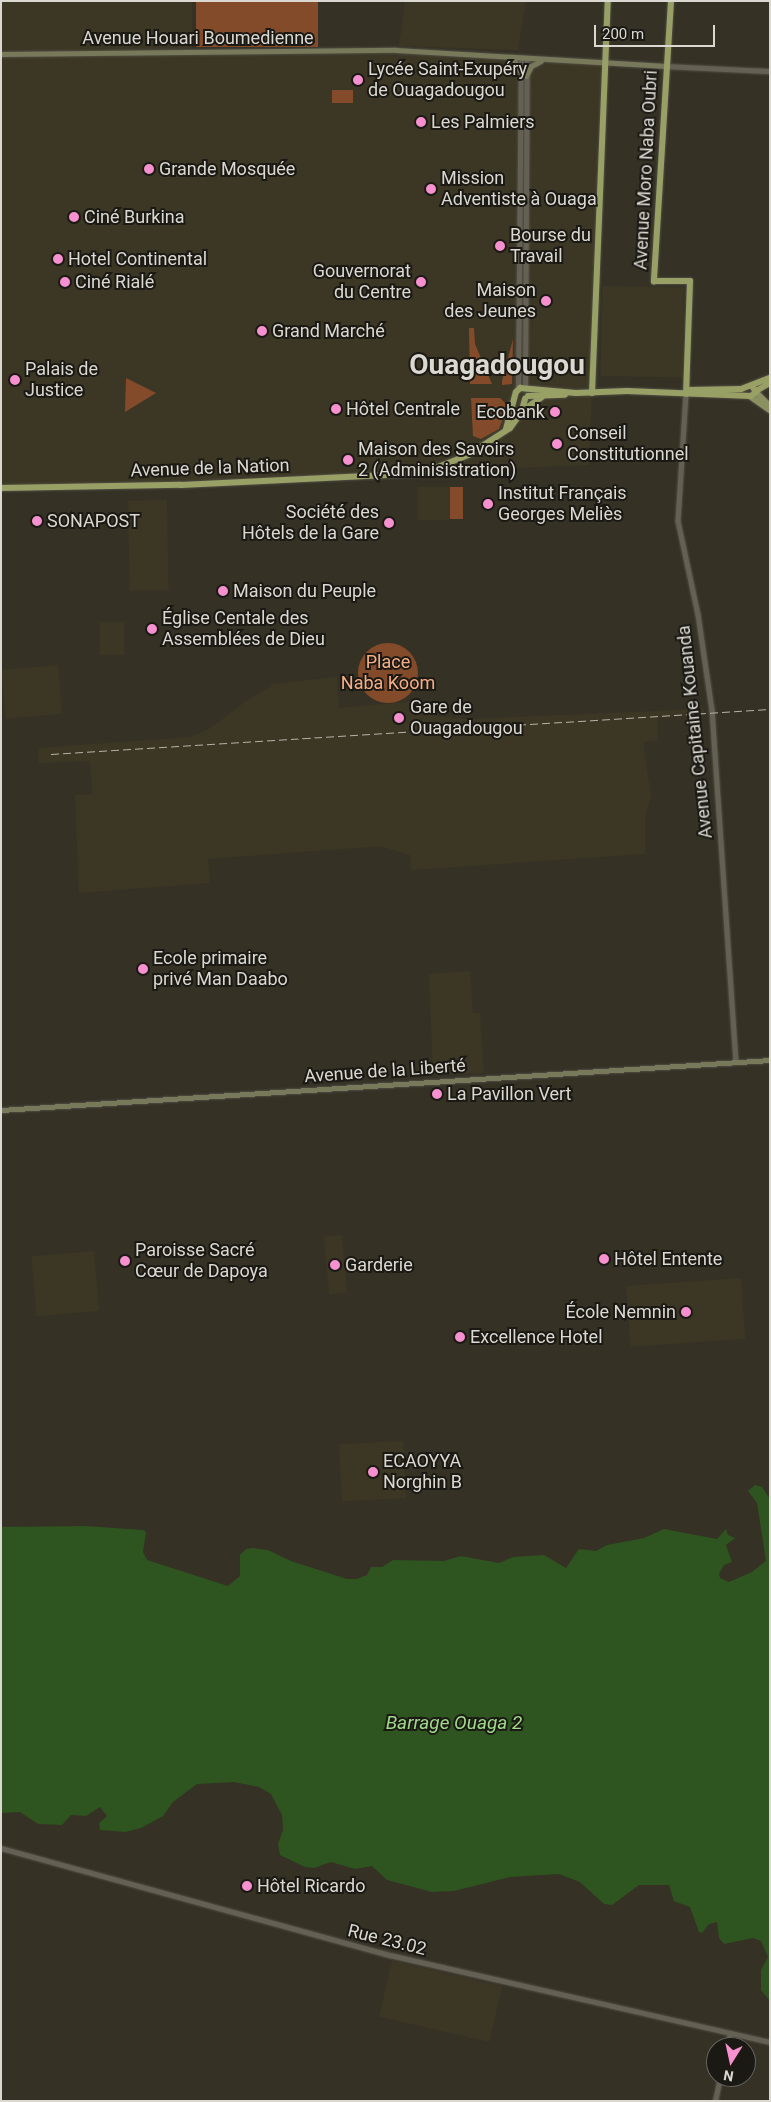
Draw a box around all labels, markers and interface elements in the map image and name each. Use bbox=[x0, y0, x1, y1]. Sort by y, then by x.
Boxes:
scale bar bbox=[596, 15, 717, 47]
text: 200 m bbox=[602, 25, 644, 43]
street label: Avenue Houari Boumedienne bbox=[82, 27, 314, 49]
place label: Lycée Saint-Exupéry de Ouagadougou bbox=[368, 59, 527, 102]
street label: Avenue Moro Naba Oubri bbox=[630, 70, 662, 270]
marker: Lycée Saint-Exupéry de Ouagadougou bbox=[352, 74, 364, 86]
place label: Les Palmiers bbox=[431, 111, 535, 133]
marker: Les Palmiers bbox=[415, 116, 427, 128]
place label: Grande Mosquée bbox=[159, 158, 295, 180]
marker: Grande Mosquée bbox=[143, 163, 155, 175]
place label: Mission Adventiste à Ouaga bbox=[441, 168, 597, 210]
marker: Mission Adventiste à Ouaga bbox=[425, 183, 437, 195]
place label: Ciné Burkina bbox=[84, 206, 185, 228]
marker: Ciné Burkina bbox=[68, 211, 80, 223]
place label: Bourse du Travail bbox=[510, 225, 591, 268]
marker: Bourse du Travail bbox=[494, 240, 506, 252]
place label: Hotel Continental bbox=[68, 248, 207, 270]
marker: Hotel Continental bbox=[52, 253, 64, 265]
place label: Gouvernorat du Centre bbox=[313, 261, 411, 304]
place label: Ciné Rialé bbox=[75, 271, 154, 293]
marker: Ciné Rialé bbox=[59, 276, 71, 288]
marker: Gouvernorat du Centre bbox=[415, 276, 427, 288]
place label: Maison des Jeunes bbox=[444, 280, 536, 322]
marker: Maison des Jeunes bbox=[540, 295, 552, 307]
place label: Grand Marché bbox=[272, 320, 385, 342]
marker: Grand Marché bbox=[256, 325, 268, 337]
district label: Ouagadougou bbox=[409, 348, 585, 382]
place label: Palais de Justice bbox=[25, 359, 98, 402]
marker: Palais de Justice bbox=[9, 374, 21, 386]
place label: Hôtel Centrale bbox=[346, 398, 460, 420]
place label: Ecobank bbox=[476, 401, 545, 423]
marker: Hôtel Centrale bbox=[330, 403, 342, 415]
marker: Ecobank bbox=[549, 406, 561, 418]
place label: Conseil Constitutionnel bbox=[567, 423, 689, 466]
marker: Conseil Constitutionnel bbox=[551, 438, 563, 450]
place label: Maison des Savoirs 2 (Adminisistration) bbox=[358, 439, 516, 482]
street label: Avenue de la Nation bbox=[130, 454, 290, 482]
marker: Maison des Savoirs 2 (Adminisistration) bbox=[342, 454, 354, 466]
place label: Institut Français Georges Meliès bbox=[498, 483, 627, 526]
marker: Institut Français Georges Meliès bbox=[482, 498, 494, 510]
place label: Société des Hôtels de la Gare bbox=[242, 502, 379, 544]
place label: SONAPOST bbox=[47, 510, 140, 532]
marker: SONAPOST bbox=[31, 515, 43, 527]
marker: Société des Hôtels de la Gare bbox=[383, 517, 395, 529]
place label: Maison du Peuple bbox=[233, 580, 376, 602]
marker: Maison du Peuple bbox=[217, 585, 229, 597]
place label: Église Centale des Assemblées de Dieu bbox=[162, 608, 325, 650]
marker: Église Centale des Assemblées de Dieu bbox=[146, 623, 158, 635]
street label: Avenue Capitaine Kouanda bbox=[673, 624, 717, 840]
park label: Place Naba Koom bbox=[341, 652, 435, 694]
place label: Gare de Ouagadougou bbox=[410, 697, 523, 740]
marker: Gare de Ouagadougou bbox=[392, 711, 406, 725]
place label: Ecole primaire privé Man Daabo bbox=[153, 948, 288, 991]
marker: Ecole primaire privé Man Daabo bbox=[137, 963, 149, 975]
street label: Avenue de la Liberté bbox=[304, 1055, 466, 1087]
place label: La Pavillon Vert bbox=[447, 1083, 571, 1105]
marker: La Pavillon Vert bbox=[431, 1088, 443, 1100]
place label: Paroisse Sacré Cœur de Dapoya bbox=[135, 1240, 268, 1282]
place label: Hôtel Entente bbox=[614, 1248, 722, 1270]
marker: Hôtel Entente bbox=[598, 1253, 610, 1265]
place label: Garderie bbox=[345, 1254, 413, 1276]
marker: Paroisse Sacré Cœur de Dapoya bbox=[119, 1255, 131, 1267]
marker: Garderie bbox=[329, 1259, 341, 1271]
place label: École Nemnin bbox=[565, 1301, 676, 1323]
marker: École Nemnin bbox=[680, 1306, 692, 1318]
place label: Excellence Hotel bbox=[470, 1326, 603, 1348]
marker: Excellence Hotel bbox=[454, 1331, 466, 1343]
place label: ECAOYYA Norghin B bbox=[383, 1451, 462, 1494]
marker: ECAOYYA Norghin B bbox=[367, 1466, 379, 1478]
water label: Barrage Ouaga 2 bbox=[386, 1712, 522, 1734]
place label: Hôtel Ricardo bbox=[257, 1875, 365, 1897]
marker: Hôtel Ricardo bbox=[241, 1880, 253, 1892]
street label: Rue 23.02 bbox=[345, 1920, 429, 1960]
north arrow bbox=[706, 2037, 756, 2087]
text: N bbox=[722, 2067, 735, 2085]

